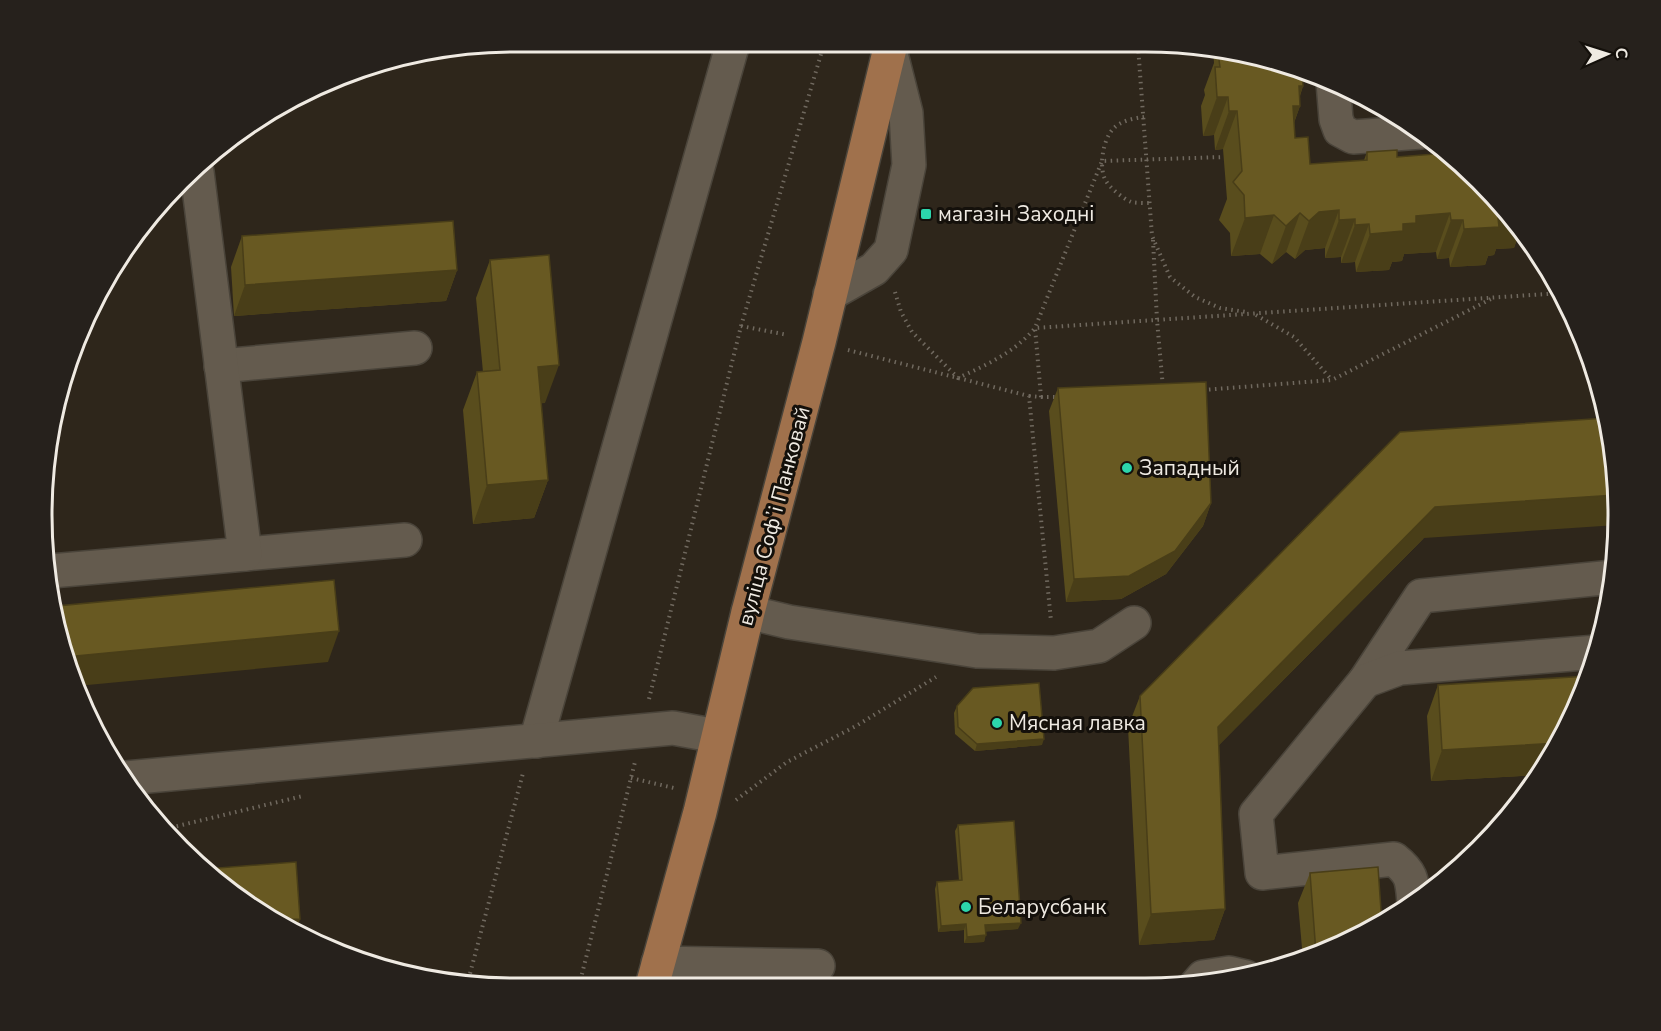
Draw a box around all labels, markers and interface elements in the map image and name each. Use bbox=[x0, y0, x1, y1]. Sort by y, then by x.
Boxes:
north arrow bbox=[1577, 24, 1637, 84]
text: С bbox=[1610, 47, 1632, 59]
place label: магазін Заходні bbox=[938, 200, 1094, 228]
marker: магазін Заходні bbox=[919, 207, 933, 221]
street label: вуліца Софʼі Панковай bbox=[731, 403, 817, 629]
place label: Западный bbox=[1139, 454, 1240, 482]
marker: Западный bbox=[1120, 461, 1134, 475]
place label: Мясная лавка bbox=[1009, 709, 1146, 737]
marker: Мясная лавка bbox=[990, 716, 1004, 730]
place label: Беларусбанк bbox=[978, 893, 1107, 921]
marker: Беларусбанк bbox=[959, 900, 973, 914]

